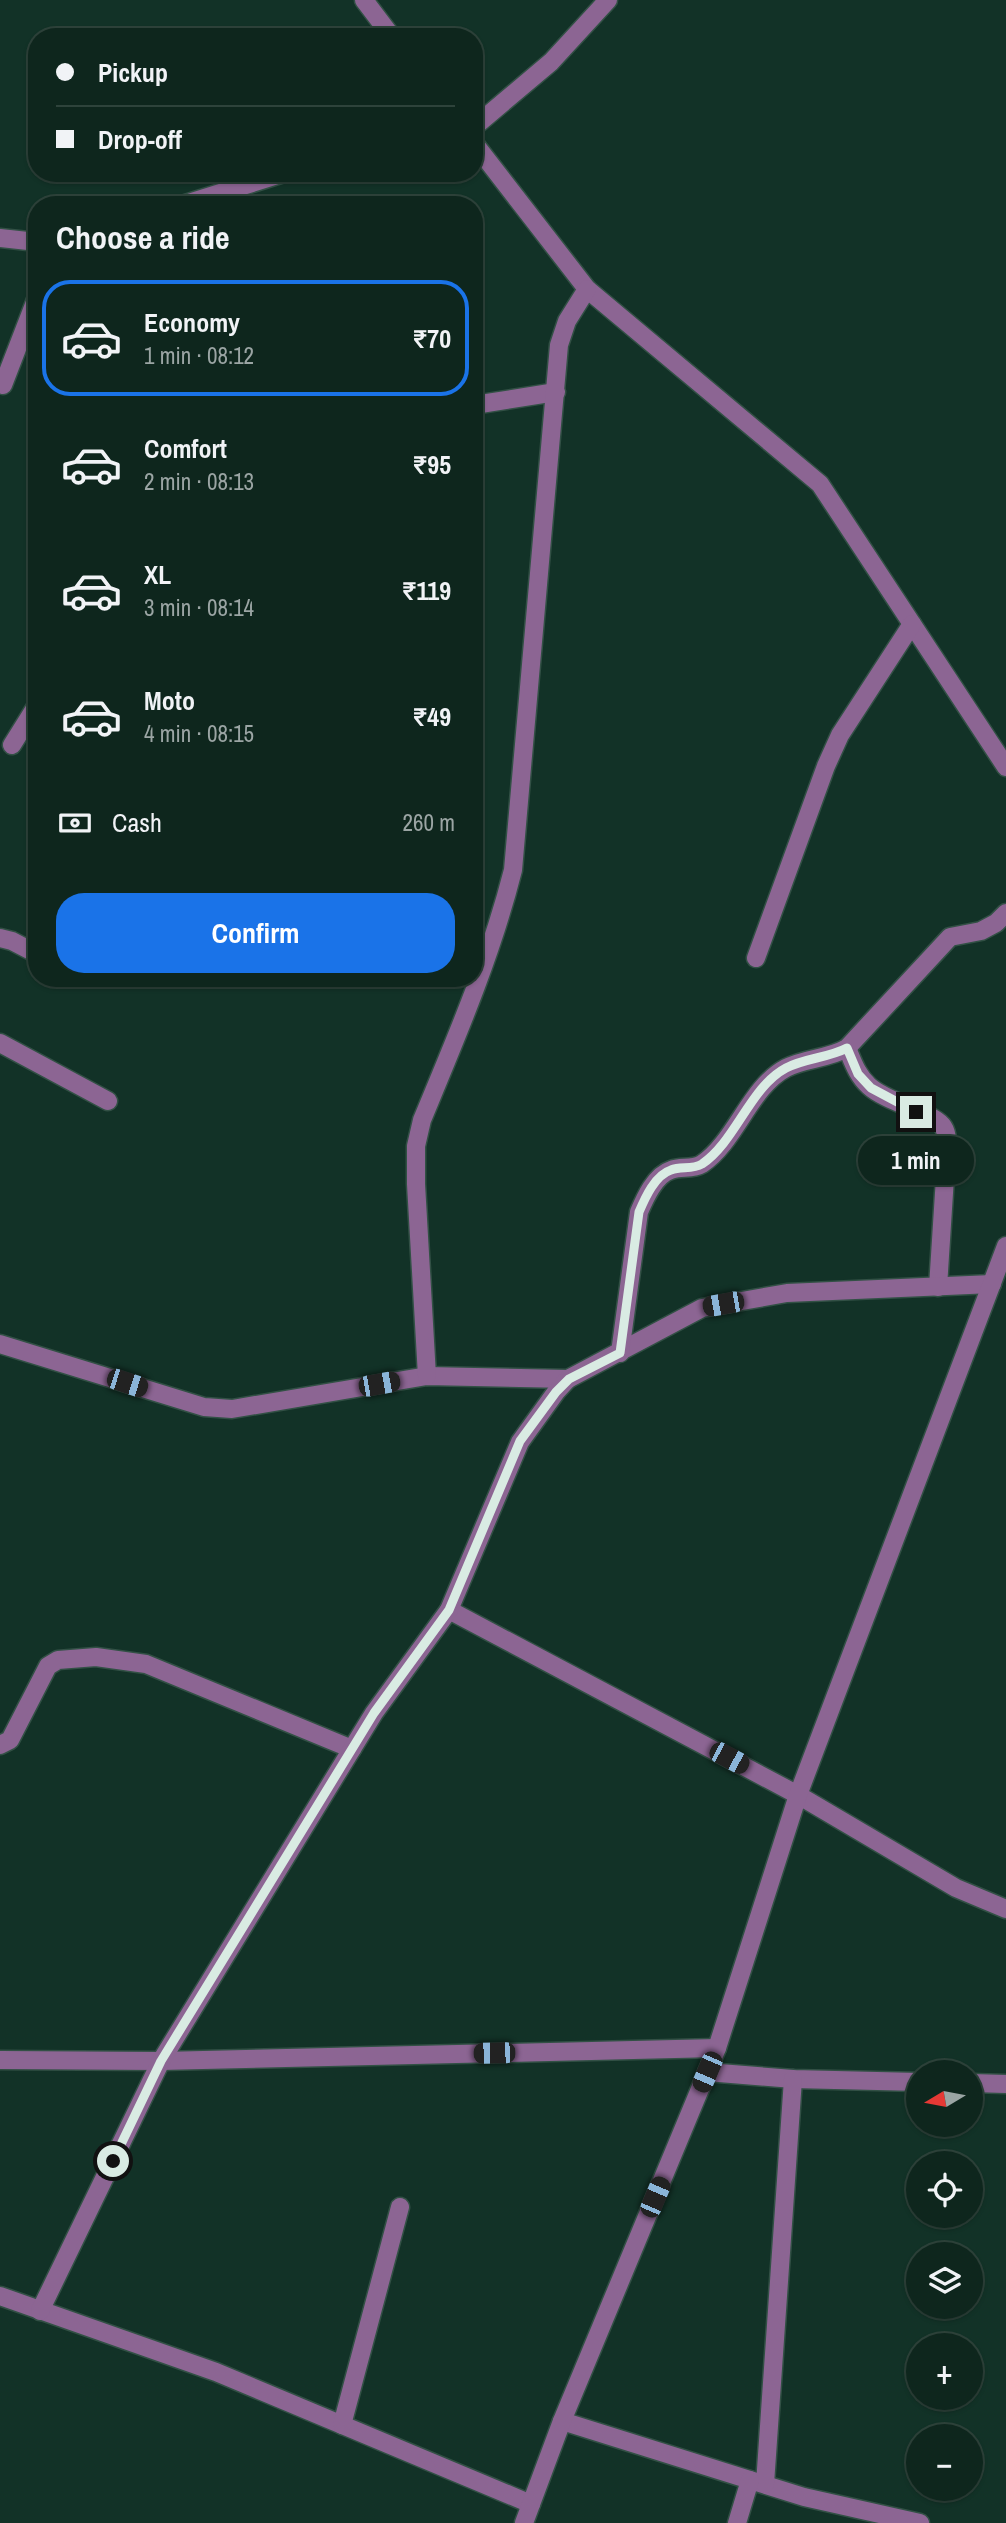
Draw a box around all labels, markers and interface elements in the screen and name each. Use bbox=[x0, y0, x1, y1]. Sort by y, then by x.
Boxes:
text: Pickup bbox=[98, 55, 168, 90]
text: Drop-off bbox=[98, 122, 182, 157]
text: Choose a ride bbox=[56, 216, 230, 259]
text: Economy bbox=[144, 305, 240, 340]
icon: car bbox=[60, 307, 123, 370]
text: ₹70 bbox=[412, 321, 451, 356]
text: 1 min · 08:12 bbox=[144, 340, 254, 371]
text: Comfort bbox=[144, 431, 227, 466]
icon: car bbox=[60, 433, 123, 496]
text: ₹95 bbox=[412, 447, 451, 482]
text: 2 min · 08:13 bbox=[144, 466, 254, 497]
text: XL bbox=[144, 557, 171, 592]
icon: car bbox=[60, 559, 123, 622]
text: ₹119 bbox=[402, 573, 451, 608]
text: 3 min · 08:14 bbox=[144, 592, 254, 623]
text: Moto bbox=[144, 683, 195, 718]
icon: car bbox=[60, 685, 123, 748]
text: ₹49 bbox=[412, 699, 451, 734]
text: 4 min · 08:15 bbox=[144, 718, 254, 749]
icon: cash bbox=[56, 804, 94, 842]
text: Cash bbox=[112, 805, 162, 840]
text: 260 m bbox=[403, 807, 455, 838]
button: Confirm bbox=[56, 893, 455, 973]
route end bbox=[900, 1096, 932, 1128]
callout: 1 min bbox=[858, 1136, 974, 1186]
text: 1 min bbox=[891, 1145, 941, 1176]
car bbox=[701, 1290, 746, 1318]
car bbox=[104, 1367, 151, 1399]
car bbox=[357, 1370, 402, 1398]
car bbox=[706, 1739, 753, 1777]
car bbox=[473, 2042, 516, 2064]
car bbox=[690, 2049, 725, 2095]
north arrow bbox=[906, 2060, 984, 2137]
map controls bbox=[906, 2060, 983, 2501]
route start bbox=[97, 2145, 129, 2177]
button: locate bbox=[906, 2151, 983, 2228]
car bbox=[638, 2174, 673, 2220]
button: layers bbox=[906, 2242, 983, 2319]
button: + bbox=[906, 2333, 983, 2410]
button: − bbox=[906, 2424, 983, 2501]

